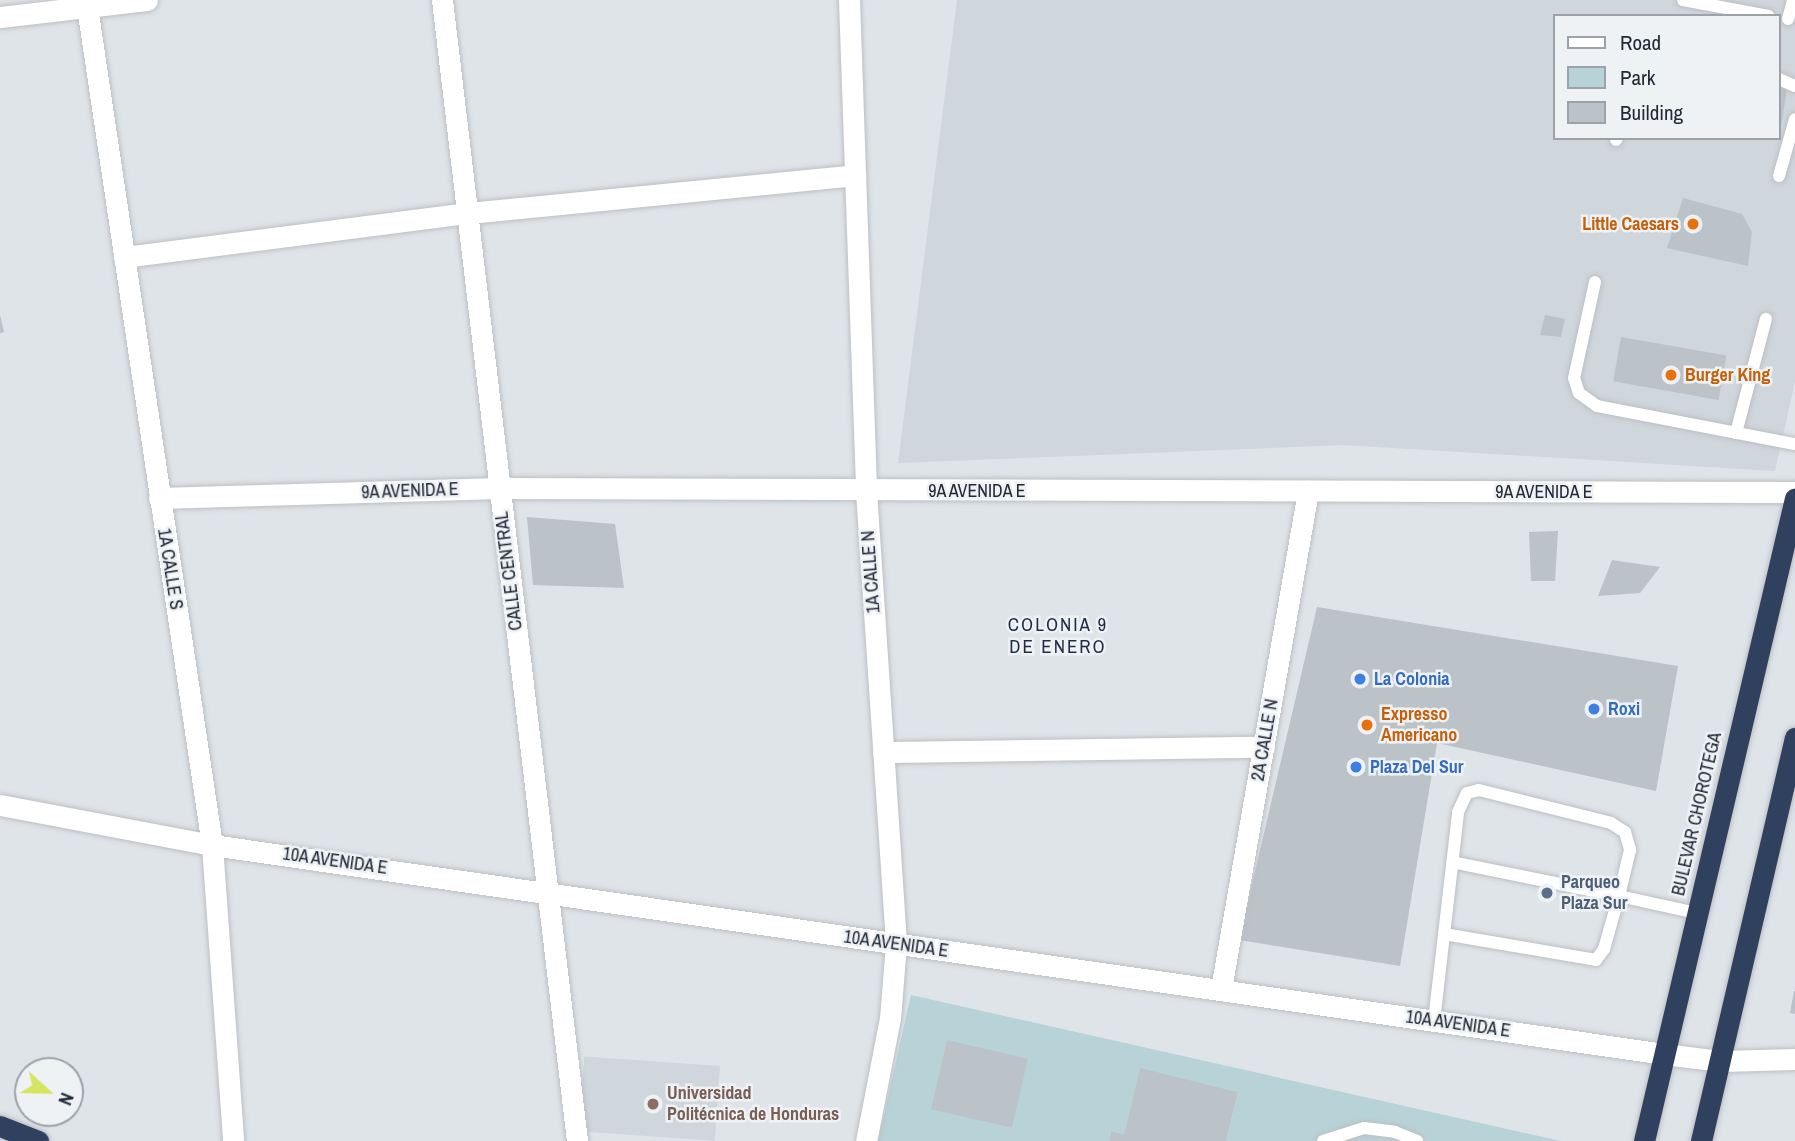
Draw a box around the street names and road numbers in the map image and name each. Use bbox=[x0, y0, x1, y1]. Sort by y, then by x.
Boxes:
street label: 9A AVENIDA E bbox=[360, 478, 460, 504]
street label: 9A AVENIDA E bbox=[927, 480, 1027, 502]
street label: 9A AVENIDA E bbox=[1494, 481, 1594, 503]
street label: CALLE CENTRAL bbox=[491, 510, 527, 632]
street label: 1A CALLE S bbox=[153, 526, 187, 612]
street label: 1A CALLE N bbox=[857, 530, 885, 614]
street label: 2A CALLE N bbox=[1247, 697, 1283, 783]
street label: BULEVAR CHOROTEGA bbox=[1668, 730, 1726, 898]
street label: 10A AVENIDA E bbox=[280, 843, 390, 879]
street label: 10A AVENIDA E bbox=[841, 926, 951, 962]
street label: 10A AVENIDA E bbox=[1403, 1006, 1513, 1042]

